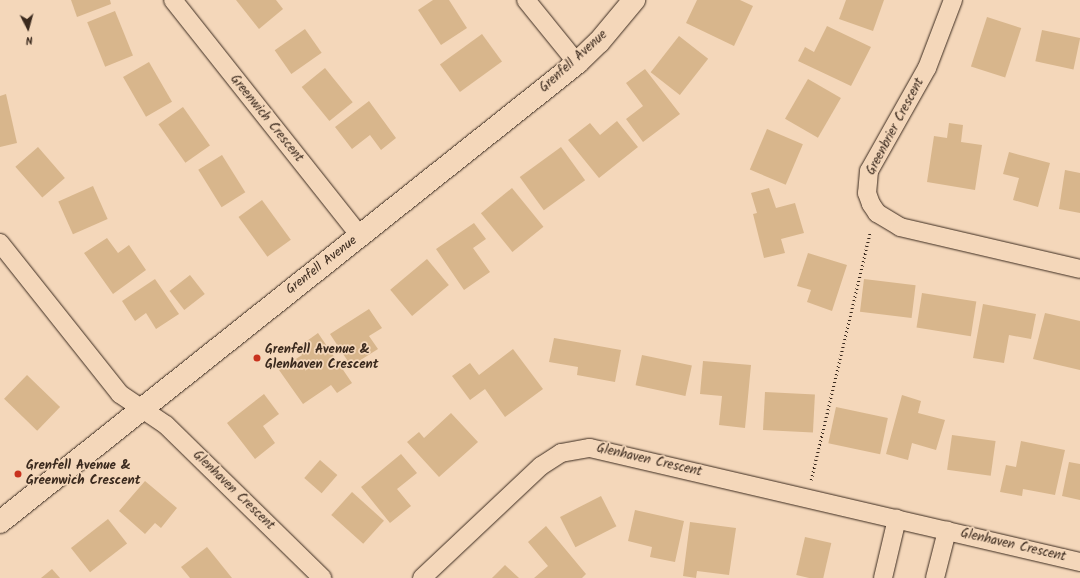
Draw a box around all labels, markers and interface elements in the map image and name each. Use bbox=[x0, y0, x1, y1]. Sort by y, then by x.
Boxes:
north arrow bbox=[8, 8, 48, 48]
street label: Grenfell Avenue bbox=[537, 28, 611, 96]
text: N bbox=[25, 31, 34, 49]
street label: Greenwich Crescent bbox=[226, 72, 306, 166]
street label: Greenbrier Crescent bbox=[864, 76, 928, 178]
street label: Grenfell Avenue bbox=[283, 233, 361, 299]
place label: Grenfell Avenue & Glenhaven Crescent bbox=[265, 343, 379, 374]
marker: Grenfell Avenue & Glenhaven Crescent bbox=[252, 353, 262, 363]
street label: Glenhaven Crescent bbox=[595, 441, 703, 481]
street label: Glenhaven Crescent bbox=[189, 448, 277, 534]
place label: Grenfell Avenue & Greenwich Crescent bbox=[26, 459, 141, 490]
marker: Grenfell Avenue & Greenwich Crescent bbox=[13, 469, 23, 479]
street label: Glenhaven Crescent bbox=[959, 526, 1067, 566]

